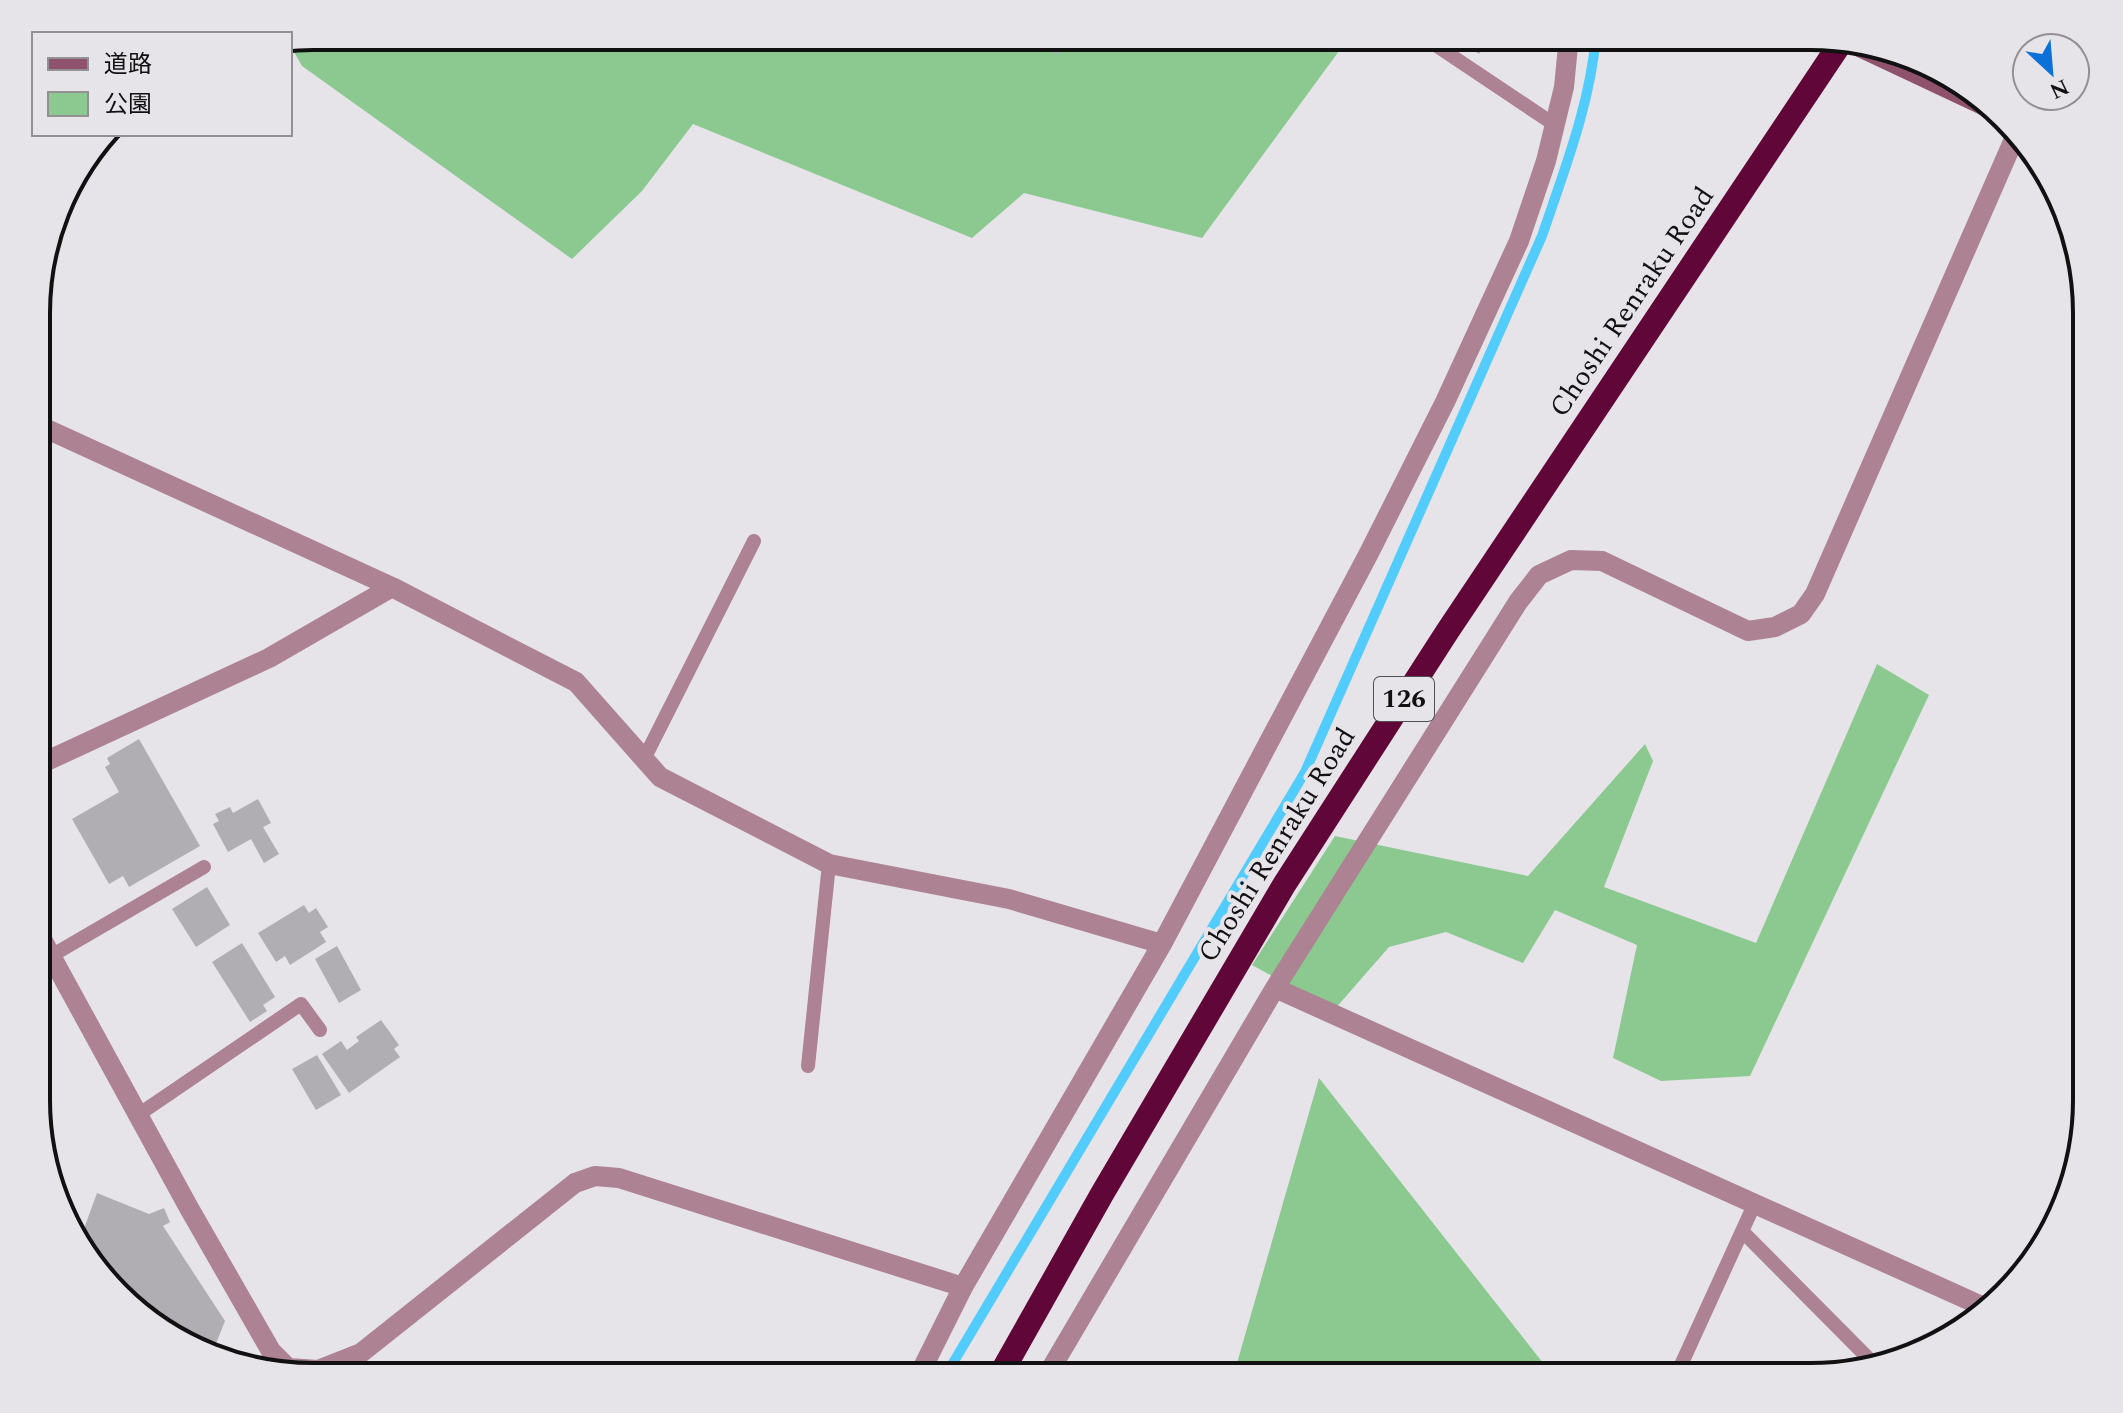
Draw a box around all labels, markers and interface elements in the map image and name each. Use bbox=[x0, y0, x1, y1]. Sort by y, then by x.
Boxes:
legend bbox=[32, 32, 292, 136]
north arrow bbox=[2011, 32, 2091, 112]
text: 道路 bbox=[104, 47, 152, 83]
text: N bbox=[2044, 70, 2074, 107]
text: 公園 bbox=[104, 87, 152, 123]
street label: Choshi Renraku Road bbox=[1539, 178, 1725, 426]
road number: 126 bbox=[1374, 677, 1434, 721]
street label: Choshi Renraku Road bbox=[1187, 719, 1367, 971]

